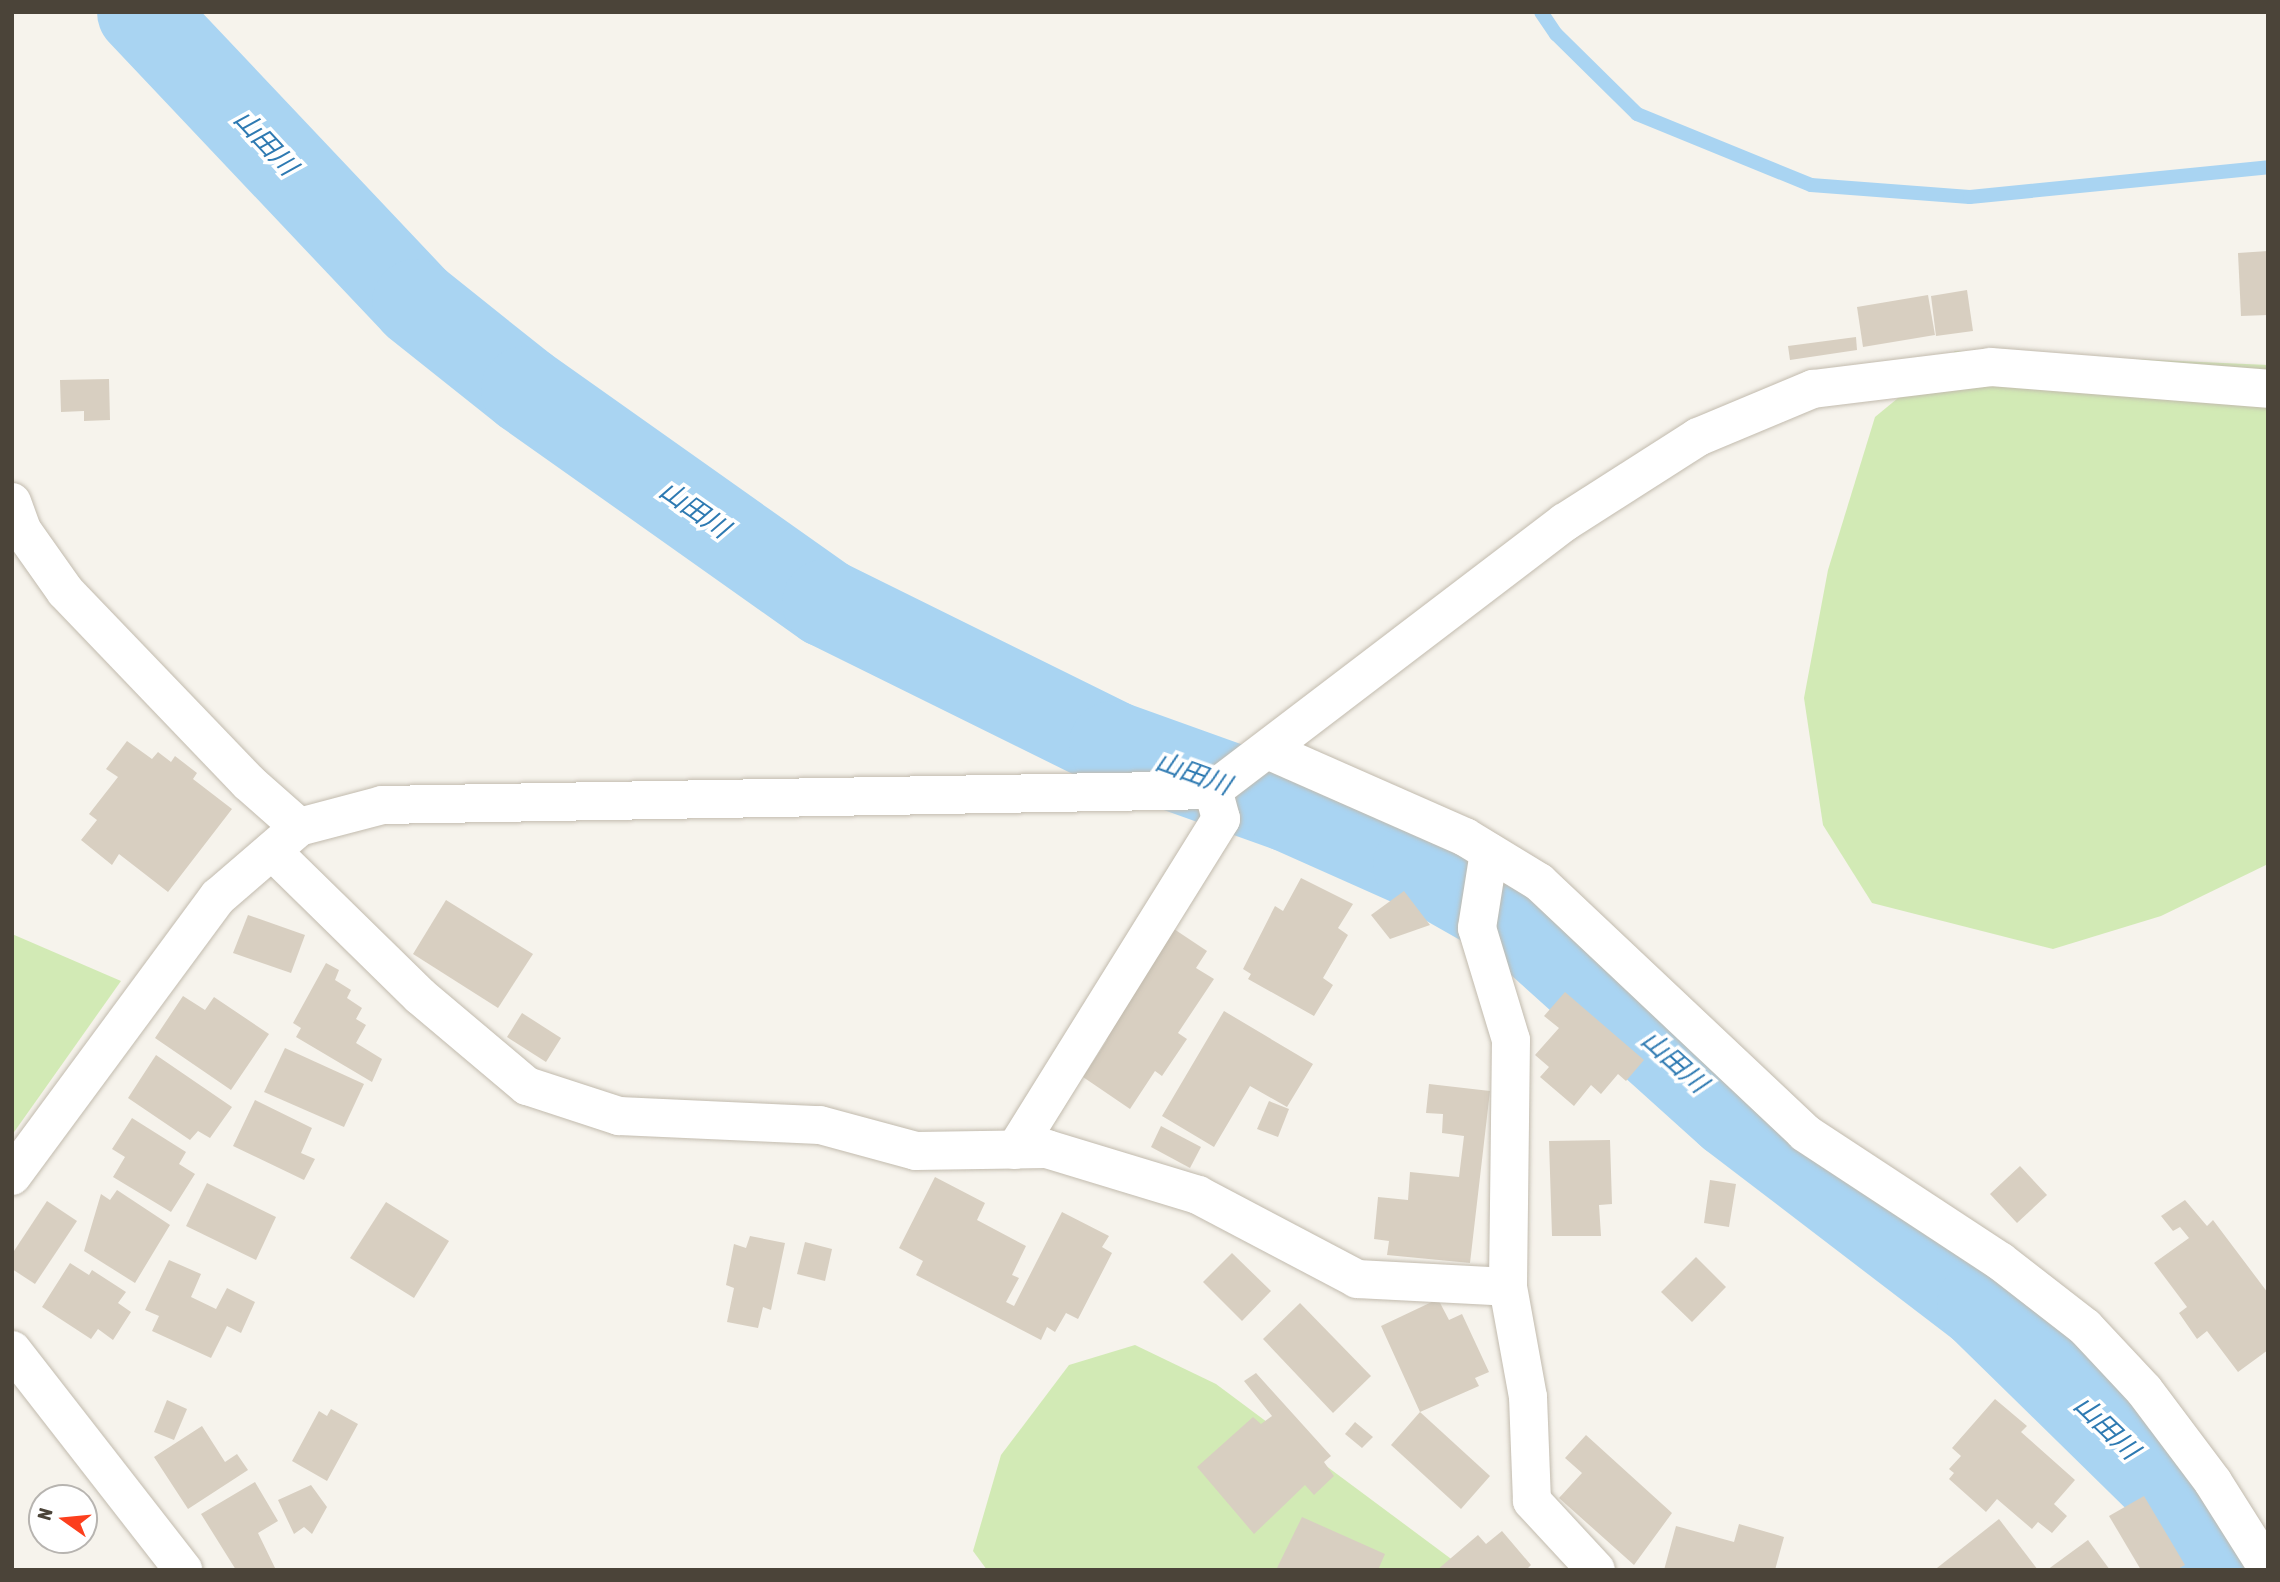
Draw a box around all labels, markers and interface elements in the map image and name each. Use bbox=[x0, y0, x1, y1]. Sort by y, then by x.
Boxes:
water label: 山田川 bbox=[227, 104, 303, 182]
water label: 山田川 bbox=[653, 475, 735, 545]
water label: 山田川 bbox=[1151, 746, 1235, 802]
water label: 山田川 bbox=[1635, 1024, 1713, 1100]
water label: 山田川 bbox=[2067, 1390, 2145, 1466]
north arrow bbox=[28, 1484, 98, 1554]
text: N bbox=[33, 1506, 57, 1522]

